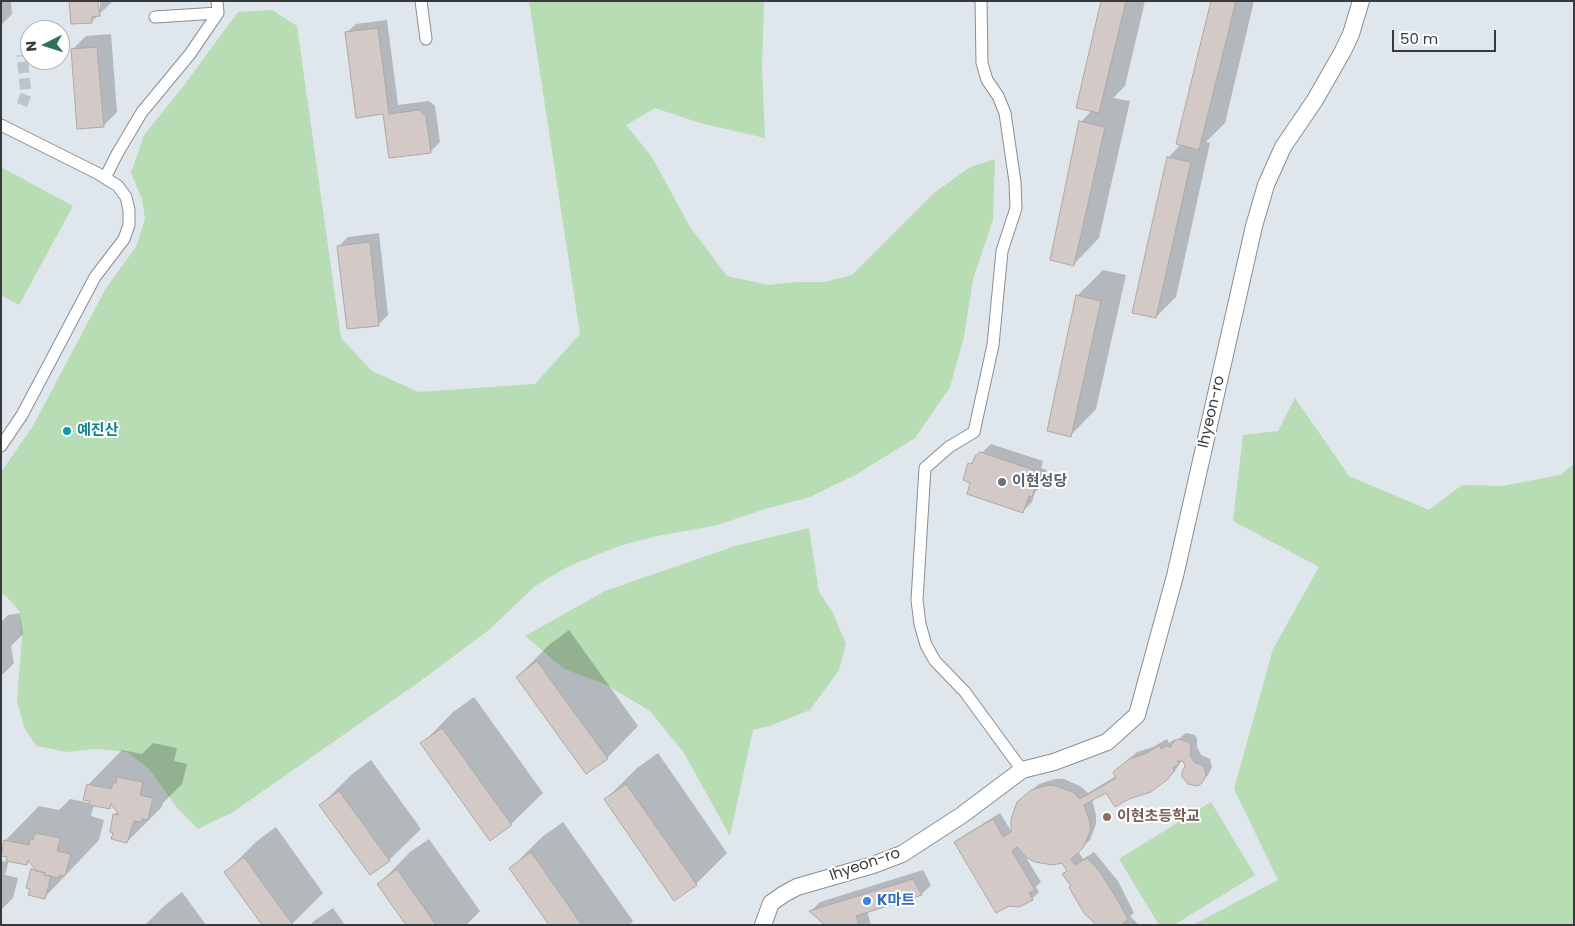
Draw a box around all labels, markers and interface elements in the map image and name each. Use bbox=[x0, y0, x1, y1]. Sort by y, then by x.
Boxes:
north arrow bbox=[20, 20, 70, 70]
scale bar bbox=[1395, 20, 1499, 52]
text: 50 m bbox=[1400, 28, 1438, 49]
text: N bbox=[21, 40, 41, 52]
street label: Ihyeon-ro bbox=[1195, 374, 1229, 450]
place label: 예진산 bbox=[77, 422, 118, 440]
marker: 예진산 bbox=[61, 425, 73, 437]
place label: 이현성당 bbox=[1012, 473, 1067, 491]
marker: 이현성당 bbox=[996, 476, 1008, 488]
place label: 이현초등학교 bbox=[1117, 808, 1200, 826]
marker: 이현초등학교 bbox=[1101, 811, 1113, 823]
street label: Ihyeon-ro bbox=[827, 844, 903, 886]
place label: K마트 bbox=[877, 892, 915, 910]
marker: K마트 bbox=[861, 895, 873, 907]

